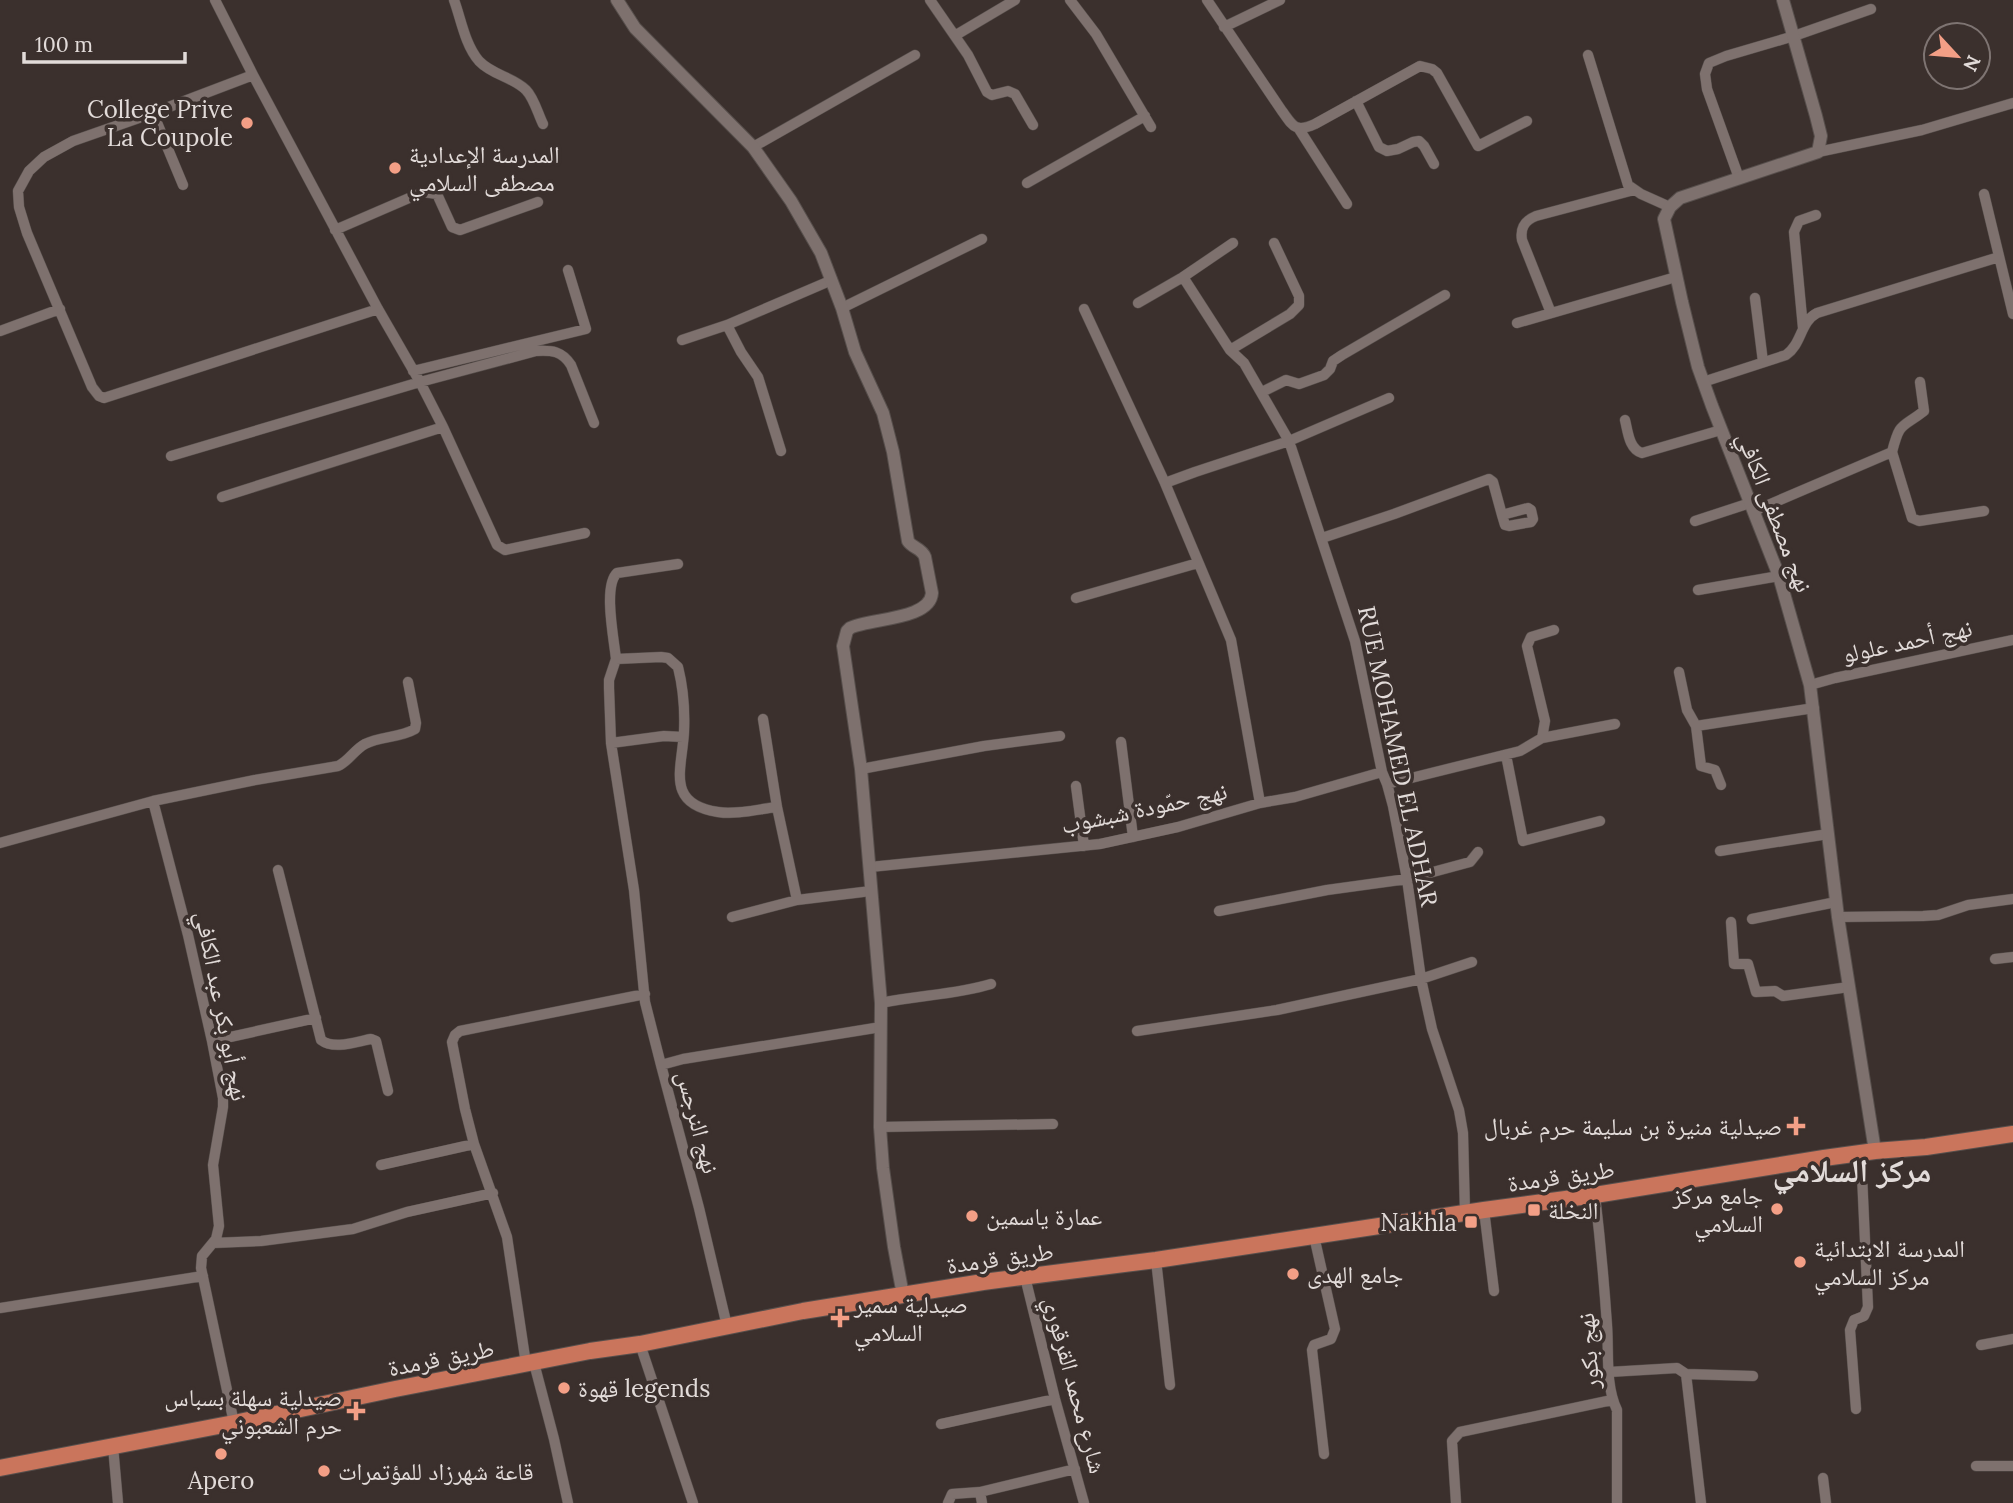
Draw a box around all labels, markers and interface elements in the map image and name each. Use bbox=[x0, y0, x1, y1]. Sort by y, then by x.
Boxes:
scale bar bbox=[24, 21, 186, 65]
north arrow bbox=[1922, 21, 1992, 91]
text: 100 m bbox=[35, 31, 93, 58]
text: N bbox=[1958, 52, 1986, 76]
place label: College Prive La Coupole bbox=[87, 94, 233, 153]
marker: College Prive La Coupole bbox=[239, 115, 255, 131]
place label: المدرسة الإعدادية مصطفى السلامي bbox=[409, 139, 560, 202]
marker: المدرسة الإعدادية مصطفى السلامي bbox=[387, 160, 403, 176]
street label: نهج مصطفى الكافي bbox=[1726, 427, 1820, 598]
street label: RUE MOHAMED EL ADHAR bbox=[1351, 603, 1445, 910]
street label: نهج أحمد علولو bbox=[1839, 612, 1975, 670]
street label: نهج حمّودة شبشوب bbox=[1058, 775, 1230, 841]
street label: نهج أبو بكر عبد الكافي bbox=[184, 908, 256, 1104]
street label: نهج النرجس bbox=[669, 1067, 727, 1177]
place label: صيدلية منيرة بن سليمة حرم غربال bbox=[1484, 1111, 1782, 1143]
marker: صيدلية منيرة بن سليمة حرم غربال bbox=[1788, 1118, 1804, 1134]
district label: مركز السلامي bbox=[1773, 1150, 1931, 1195]
street label: طريق قرمدة bbox=[1506, 1153, 1616, 1199]
place label: جامع مركز السلامي bbox=[1672, 1180, 1763, 1243]
place label: النخلة bbox=[1548, 1195, 1599, 1226]
place label: عمارة ياسمين bbox=[986, 1201, 1102, 1232]
marker: جامع مركز السلامي bbox=[1769, 1201, 1785, 1217]
marker: النخلة bbox=[1526, 1202, 1542, 1218]
place label: Nakhla bbox=[1380, 1207, 1457, 1238]
marker: عمارة ياسمين bbox=[964, 1208, 980, 1224]
marker: Nakhla bbox=[1463, 1214, 1479, 1230]
place label: المدرسة الابتدائية مركز السلامي bbox=[1814, 1233, 1965, 1296]
street label: طريق قرمدة bbox=[945, 1235, 1055, 1281]
marker: المدرسة الابتدائية مركز السلامي bbox=[1792, 1254, 1808, 1270]
place label: جامع الهدى bbox=[1307, 1259, 1403, 1290]
marker: جامع الهدى bbox=[1285, 1266, 1301, 1282]
place label: صيدلية سمير السلامي bbox=[853, 1289, 968, 1352]
street label: شارع محمد القرقوري bbox=[1033, 1293, 1113, 1478]
marker: صيدلية سمير السلامي bbox=[832, 1310, 848, 1326]
street label: نهج بكور bbox=[1570, 1312, 1606, 1391]
street label: طريق قرمدة bbox=[385, 1333, 497, 1383]
place label: قهوة legends bbox=[578, 1373, 710, 1404]
marker: قهوة legends bbox=[556, 1380, 572, 1396]
place label: صيدلية سهلة بسباس حرم الشعبوني bbox=[164, 1382, 342, 1445]
marker: صيدلية سهلة بسباس حرم الشعبوني bbox=[348, 1403, 364, 1419]
marker: Apero bbox=[213, 1446, 229, 1462]
place label: قاعة شهرزاد للمؤتمرات bbox=[338, 1456, 533, 1487]
marker: قاعة شهرزاد للمؤتمرات bbox=[316, 1463, 332, 1479]
place label: Apero bbox=[187, 1465, 254, 1496]

